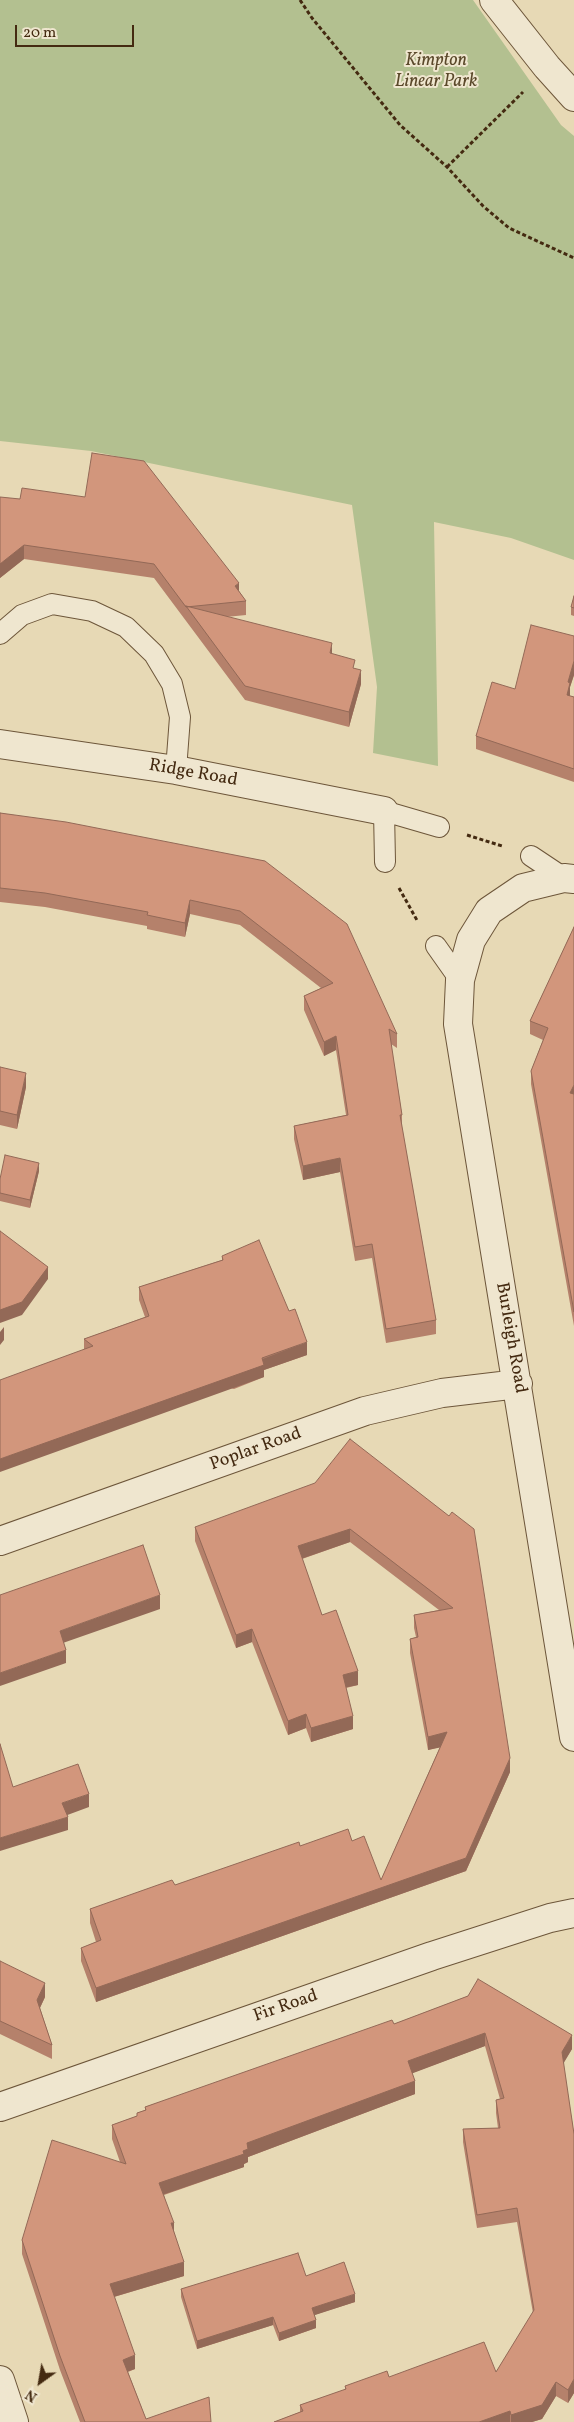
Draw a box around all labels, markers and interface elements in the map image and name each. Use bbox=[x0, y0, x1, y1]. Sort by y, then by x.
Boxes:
scale bar bbox=[18, 15, 136, 47]
text: 20 m bbox=[23, 23, 56, 44]
park label: Kimpton Linear Park bbox=[395, 51, 477, 94]
street label: Ridge Road bbox=[147, 756, 239, 792]
street label: Burleigh Road bbox=[490, 1281, 530, 1395]
street label: Poplar Road bbox=[207, 1423, 305, 1477]
street label: Fir Road bbox=[251, 1986, 321, 2028]
north arrow bbox=[15, 2357, 65, 2407]
text: N bbox=[22, 2384, 41, 2406]

